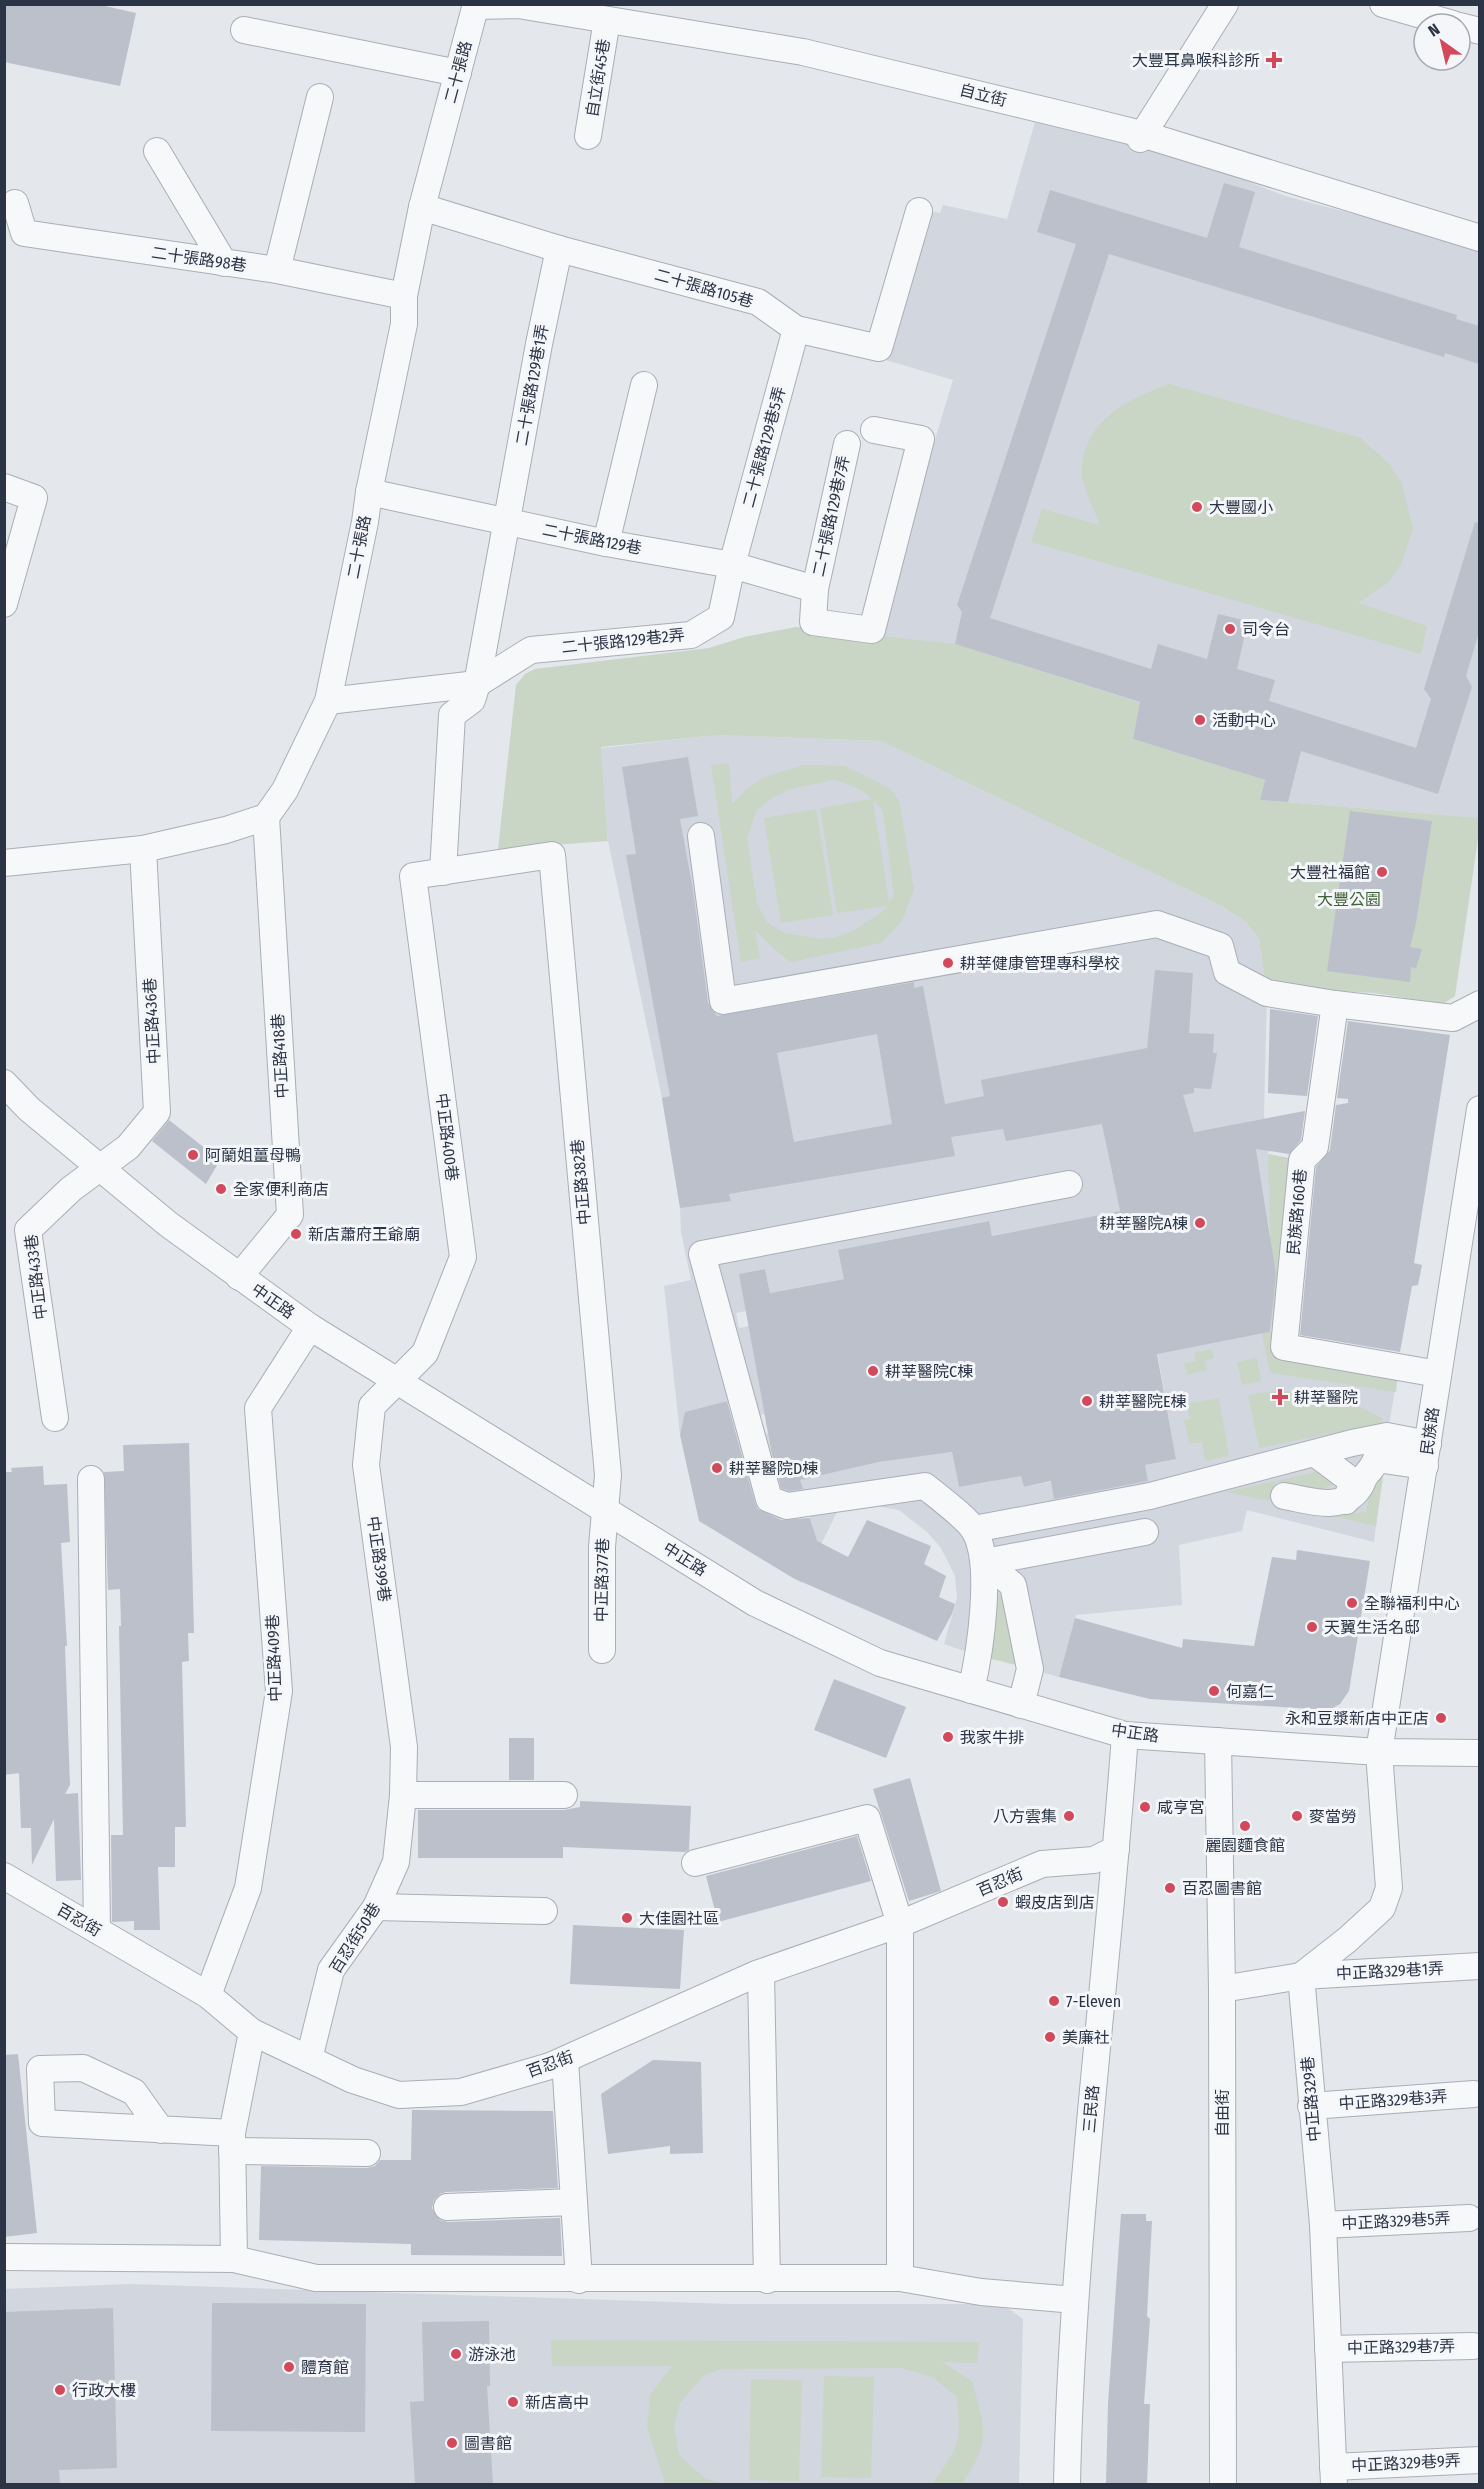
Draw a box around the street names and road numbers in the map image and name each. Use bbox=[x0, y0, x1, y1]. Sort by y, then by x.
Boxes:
street label: 自立街45巷 bbox=[582, 38, 614, 118]
street label: 二十張路 bbox=[441, 39, 475, 105]
street label: 自立街 bbox=[957, 80, 1009, 110]
street label: 二十張路98巷 bbox=[150, 243, 248, 275]
street label: 二十張路105巷 bbox=[652, 265, 756, 311]
street label: 二十張路129巷1弄 bbox=[512, 323, 552, 447]
street label: 二十張路129巷5弄 bbox=[739, 385, 789, 509]
street label: 二十張路129巷7弄 bbox=[809, 454, 853, 578]
street label: 二十張路 bbox=[344, 514, 374, 580]
street label: 二十張路129巷 bbox=[541, 520, 643, 558]
street label: 二十張路129巷2弄 bbox=[560, 625, 686, 657]
street label: 中正路436巷 bbox=[140, 977, 164, 1065]
street label: 中正路418巷 bbox=[268, 1013, 292, 1099]
street label: 中正路400巷 bbox=[432, 1092, 462, 1182]
street label: 中正路382巷 bbox=[568, 1138, 594, 1226]
street label: 民族路160巷 bbox=[1284, 1168, 1310, 1256]
street label: 中正路433巷 bbox=[21, 1233, 51, 1321]
street label: 中正路 bbox=[248, 1279, 298, 1323]
street label: 民族路 bbox=[1417, 1406, 1443, 1456]
street label: 中正路399巷 bbox=[364, 1515, 394, 1603]
street label: 中正路377巷 bbox=[592, 1538, 612, 1622]
street label: 中正路 bbox=[660, 1538, 710, 1580]
street label: 中正路409巷 bbox=[263, 1614, 285, 1702]
street label: 中正路 bbox=[1110, 1720, 1160, 1746]
street label: 百忍街 bbox=[974, 1864, 1026, 1900]
street label: 百忍街50巷 bbox=[326, 1899, 384, 1977]
street label: 百忍街 bbox=[53, 1900, 105, 1940]
street label: 中正路329巷1弄 bbox=[1336, 1959, 1444, 1983]
street label: 百忍街 bbox=[524, 2047, 576, 2081]
street label: 中正路329巷 bbox=[1298, 2055, 1324, 2143]
street label: 三民路 bbox=[1079, 2084, 1103, 2134]
street label: 中正路329巷3弄 bbox=[1338, 2087, 1448, 2113]
street label: 自由街 bbox=[1213, 2089, 1232, 2137]
street label: 中正路329巷5弄 bbox=[1341, 2209, 1451, 2233]
street label: 中正路329巷7弄 bbox=[1347, 2337, 1455, 2357]
street label: 中正路329巷9弄 bbox=[1351, 2451, 1461, 2475]

